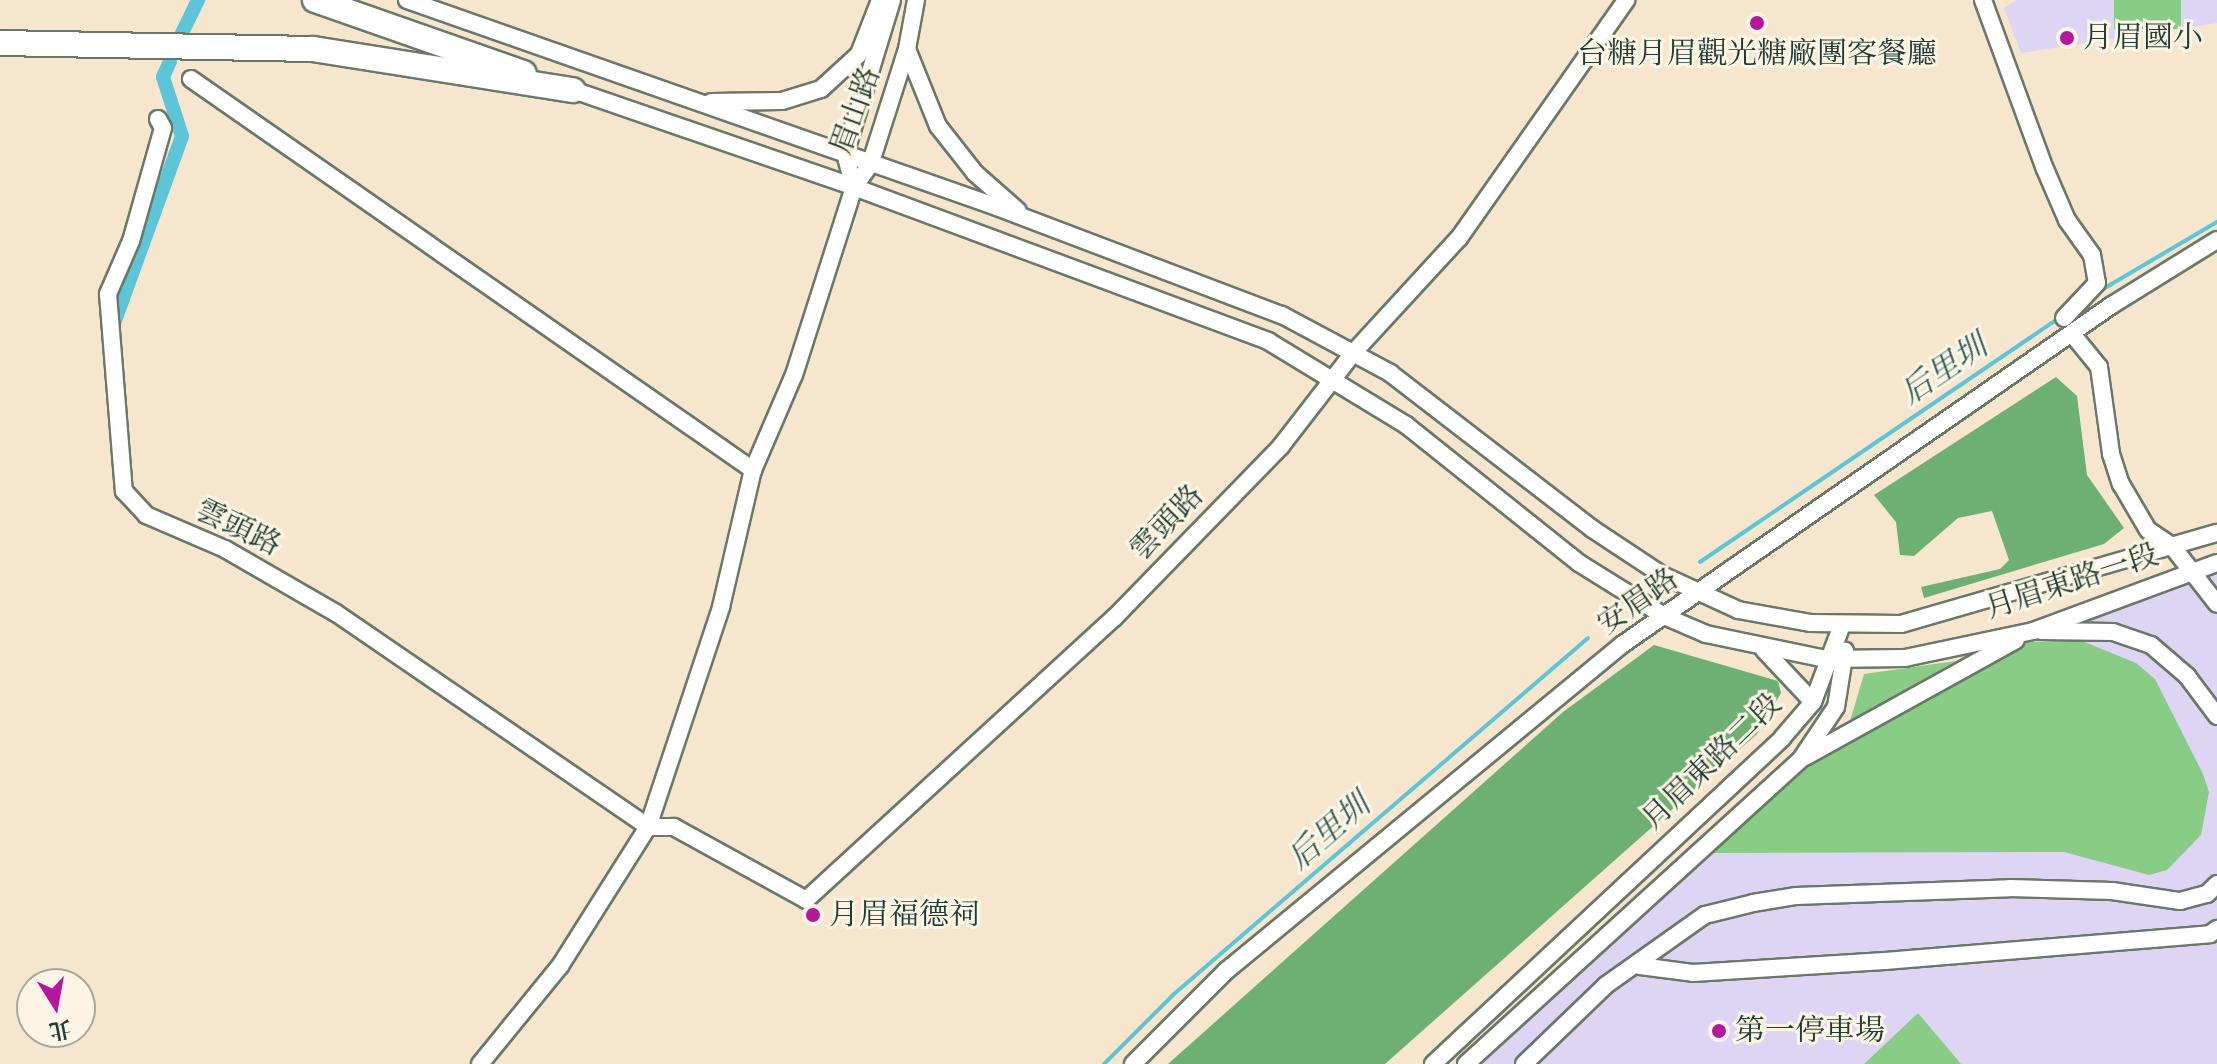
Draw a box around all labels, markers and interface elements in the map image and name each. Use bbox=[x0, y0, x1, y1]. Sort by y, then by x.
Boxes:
marker: 台糖月眉觀光糖廠團客餐廳 bbox=[1748, 14, 1766, 32]
place label: 月眉國小 bbox=[2083, 20, 2203, 56]
marker: 月眉國小 bbox=[2058, 29, 2076, 47]
place label: 台糖月眉觀光糖廠團客餐廳 bbox=[1577, 36, 1937, 72]
street label: 眉山路 bbox=[824, 63, 888, 159]
water label: 后里圳 bbox=[1893, 327, 1995, 413]
street label: 雲頭路 bbox=[1123, 478, 1211, 568]
street label: 雲頭路 bbox=[190, 492, 286, 564]
street label: 月眉東路一段 bbox=[1981, 537, 2163, 627]
street label: 安眉路 bbox=[1591, 561, 1685, 643]
street label: 月眉東路二段 bbox=[1635, 687, 1789, 837]
water label: 后里圳 bbox=[1280, 786, 1378, 878]
place label: 月眉福德祠 bbox=[829, 897, 979, 933]
marker: 月眉福德祠 bbox=[804, 906, 822, 924]
north arrow bbox=[16, 968, 96, 1048]
text: 北 bbox=[47, 1013, 74, 1046]
place label: 第一停車場 bbox=[1735, 1013, 1885, 1049]
marker: 第一停車場 bbox=[1710, 1022, 1728, 1040]

